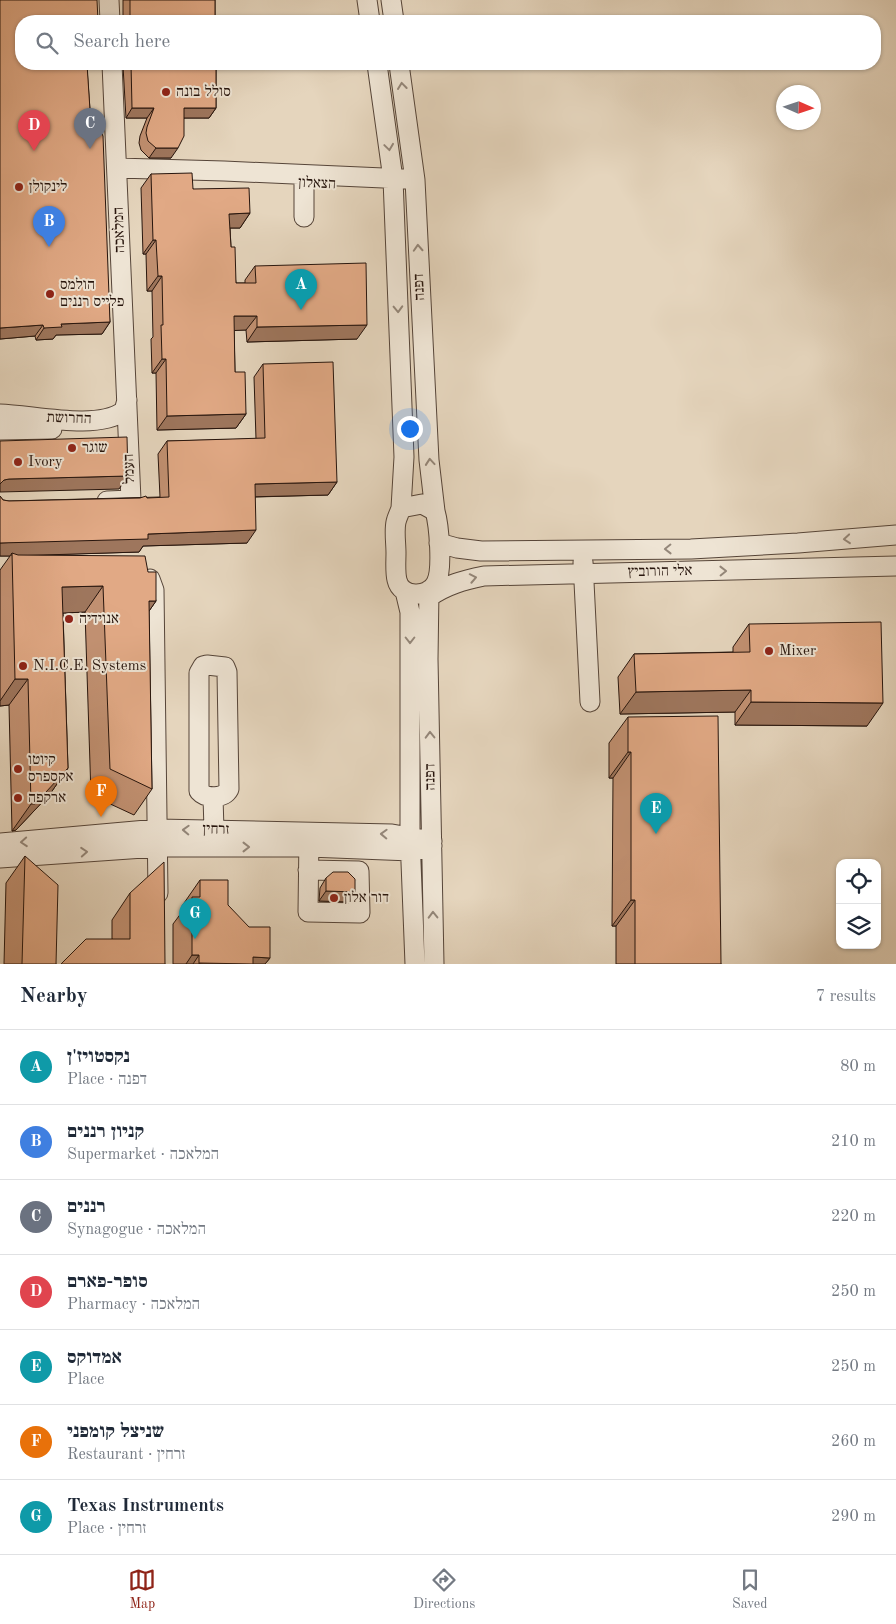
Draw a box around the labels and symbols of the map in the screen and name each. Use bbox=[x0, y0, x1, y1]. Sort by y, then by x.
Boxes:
one-way arrow bbox=[397, 82, 408, 90]
place label: סולל בונה bbox=[176, 84, 231, 100]
north arrow bbox=[776, 85, 821, 130]
marker: סולל בונה bbox=[160, 86, 172, 98]
pin: C bbox=[74, 108, 106, 149]
pin: D bbox=[18, 110, 50, 151]
one-way arrow bbox=[383, 142, 393, 151]
street label: הצאלון bbox=[298, 175, 336, 192]
place label: לינקולן bbox=[29, 179, 67, 195]
marker: לינקולן bbox=[13, 181, 25, 193]
pin: B bbox=[33, 206, 65, 247]
street label: המלאכה bbox=[111, 207, 128, 253]
one-way arrow bbox=[413, 243, 424, 251]
pin: A bbox=[285, 269, 317, 310]
street label: דפנה bbox=[412, 273, 428, 301]
place label: הולמס פלייס רננים bbox=[60, 277, 124, 310]
marker: הולמס פלייס רננים bbox=[44, 288, 56, 300]
one-way arrow bbox=[393, 305, 404, 313]
street label: החרושת bbox=[46, 411, 92, 427]
your location bbox=[397, 416, 423, 442]
place label: שוגר bbox=[82, 441, 107, 456]
marker: שוגר bbox=[66, 442, 78, 454]
street label: העמל bbox=[121, 454, 138, 484]
place label: Ivory bbox=[28, 455, 63, 470]
marker: Ivory bbox=[12, 456, 24, 468]
one-way arrow bbox=[424, 458, 435, 466]
one-way arrow bbox=[843, 534, 851, 545]
one-way arrow bbox=[664, 544, 672, 555]
street label: אלי הורוביץ bbox=[628, 563, 692, 580]
one-way arrow bbox=[719, 565, 727, 576]
one-way arrow bbox=[469, 573, 477, 584]
place label: אנוידיה bbox=[79, 612, 119, 627]
marker: אנוידיה bbox=[63, 613, 75, 625]
one-way arrow bbox=[405, 636, 415, 644]
place label: Mixer bbox=[779, 644, 816, 659]
marker: Mixer bbox=[763, 645, 775, 657]
place label: N.I.C.E. Systems bbox=[33, 659, 146, 674]
marker: N.I.C.E. Systems bbox=[17, 660, 29, 672]
one-way arrow bbox=[424, 731, 435, 739]
place label: קיוטו אקספרס bbox=[28, 753, 73, 785]
marker: קיוטו אקספרס bbox=[12, 763, 24, 775]
street label: דפנה bbox=[423, 763, 439, 791]
pin: F bbox=[85, 776, 117, 817]
place label: ארקפה bbox=[28, 791, 66, 806]
marker: ארקפה bbox=[12, 792, 24, 804]
pin: E bbox=[640, 793, 672, 834]
street label: זרחין bbox=[203, 822, 230, 838]
one-way arrow bbox=[182, 824, 190, 835]
one-way arrow bbox=[380, 829, 388, 839]
one-way arrow bbox=[20, 836, 28, 847]
one-way arrow bbox=[242, 842, 250, 852]
one-way arrow bbox=[80, 847, 88, 858]
place label: דור אלון bbox=[344, 890, 389, 906]
marker: דור אלון bbox=[328, 892, 340, 904]
pin: G bbox=[179, 898, 211, 939]
one-way arrow bbox=[428, 911, 438, 919]

